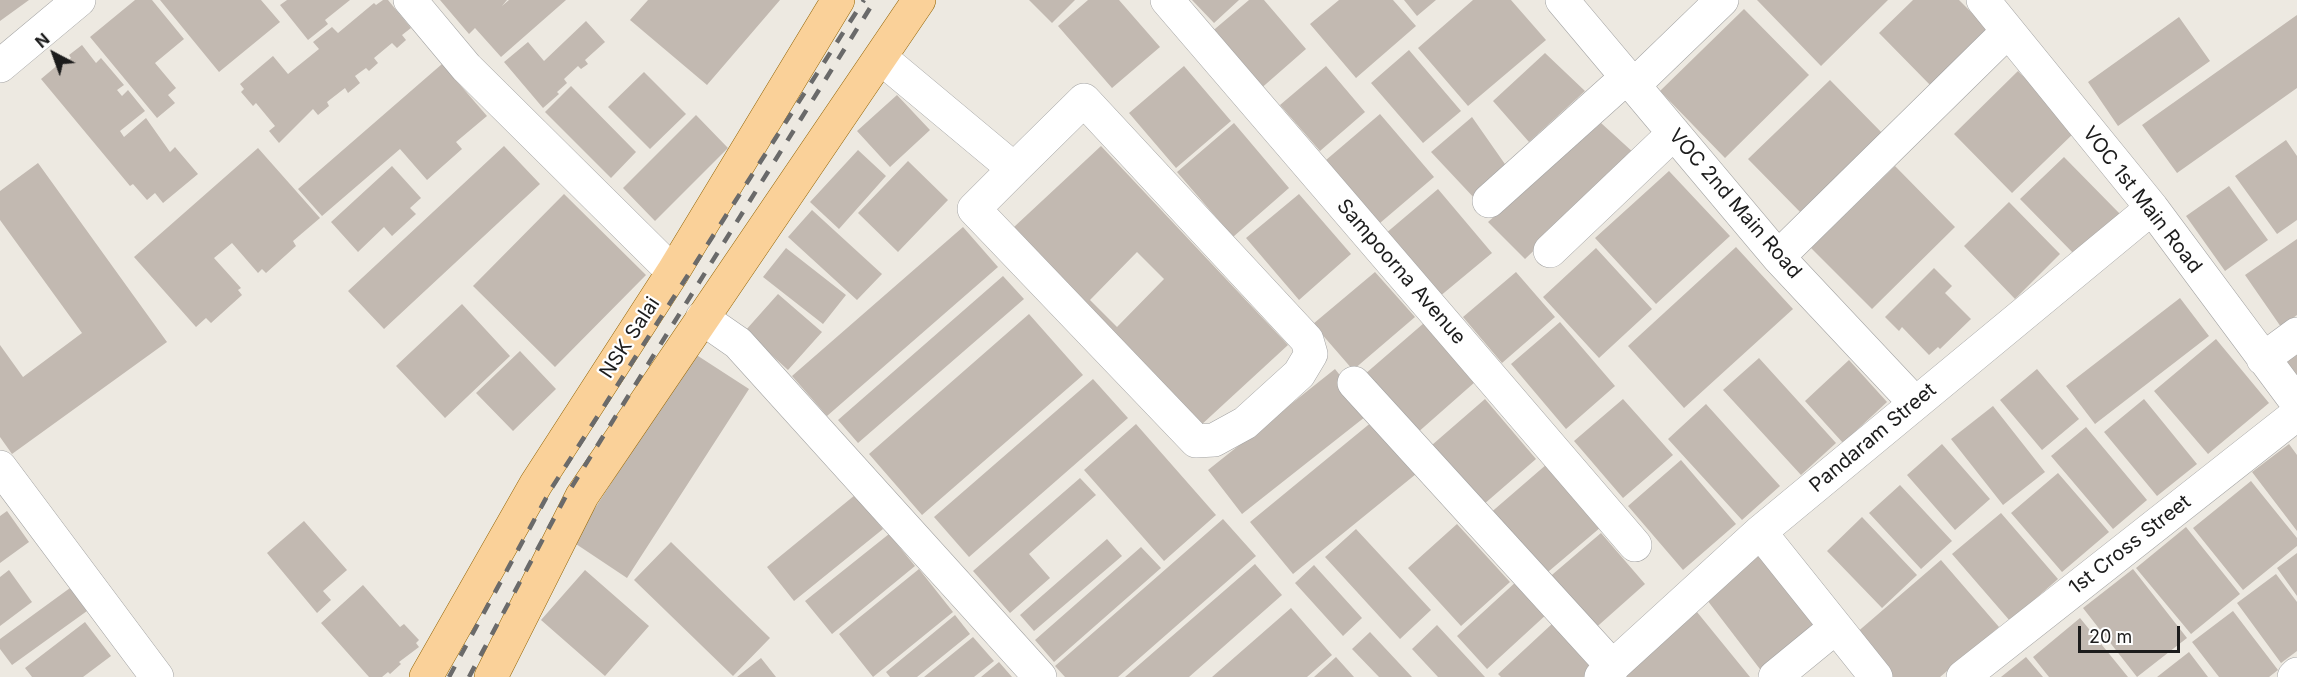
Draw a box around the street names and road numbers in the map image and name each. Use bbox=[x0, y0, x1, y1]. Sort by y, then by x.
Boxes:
street label: VOC 1st Main Road bbox=[2077, 122, 2207, 278]
street label: VOC 2nd Main Road bbox=[1663, 124, 1807, 284]
street label: Sampoorna Avenue bbox=[1331, 194, 1471, 350]
street label: NSK Salai bbox=[595, 293, 665, 383]
street label: Pandaram Street bbox=[1805, 378, 1941, 498]
street label: 1st Cross Street bbox=[2064, 490, 2196, 600]

